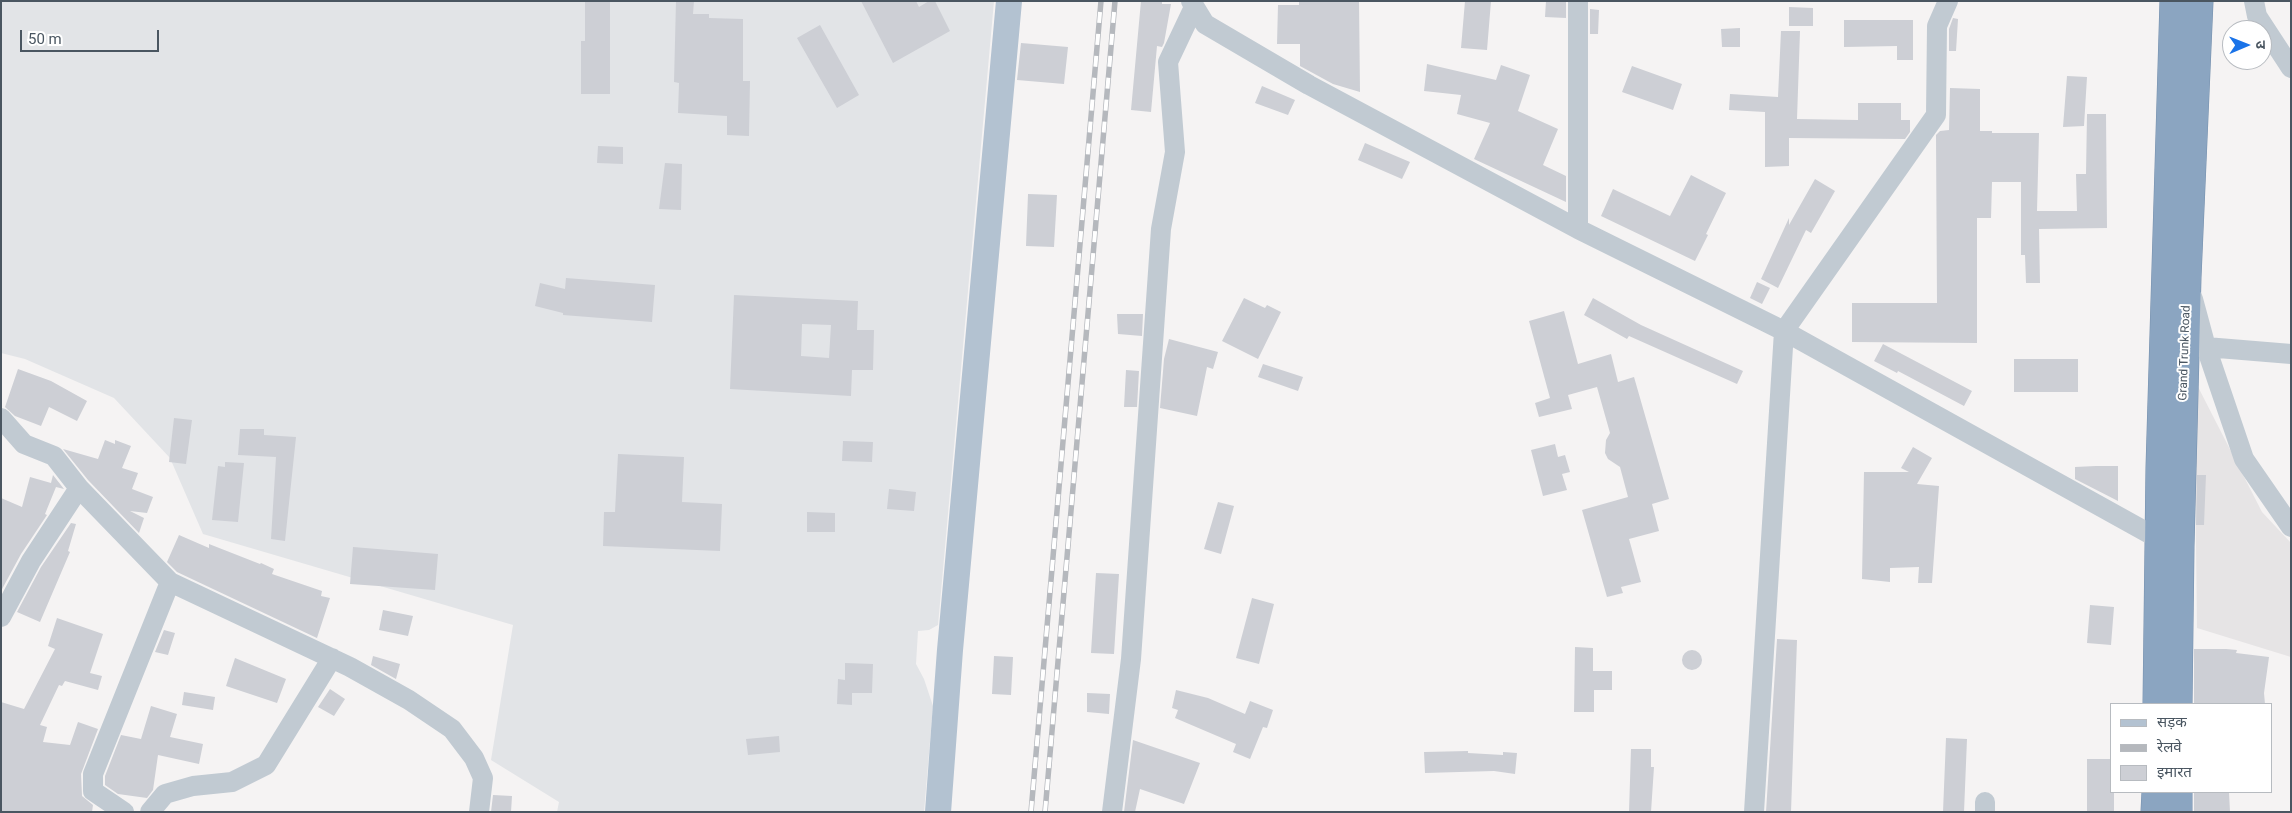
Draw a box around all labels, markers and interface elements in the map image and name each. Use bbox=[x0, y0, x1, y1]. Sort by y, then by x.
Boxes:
scale bar bbox=[22, 20, 161, 52]
north arrow bbox=[2222, 20, 2272, 70]
text: 50 m bbox=[28, 30, 62, 48]
text: उ bbox=[2253, 41, 2269, 49]
street label: Grand Trunk Road bbox=[2176, 305, 2194, 401]
legend bbox=[2110, 703, 2272, 793]
text: सड़क bbox=[2157, 713, 2187, 731]
text: रेलवे bbox=[2157, 738, 2182, 756]
text: इमारत bbox=[2157, 763, 2192, 781]

